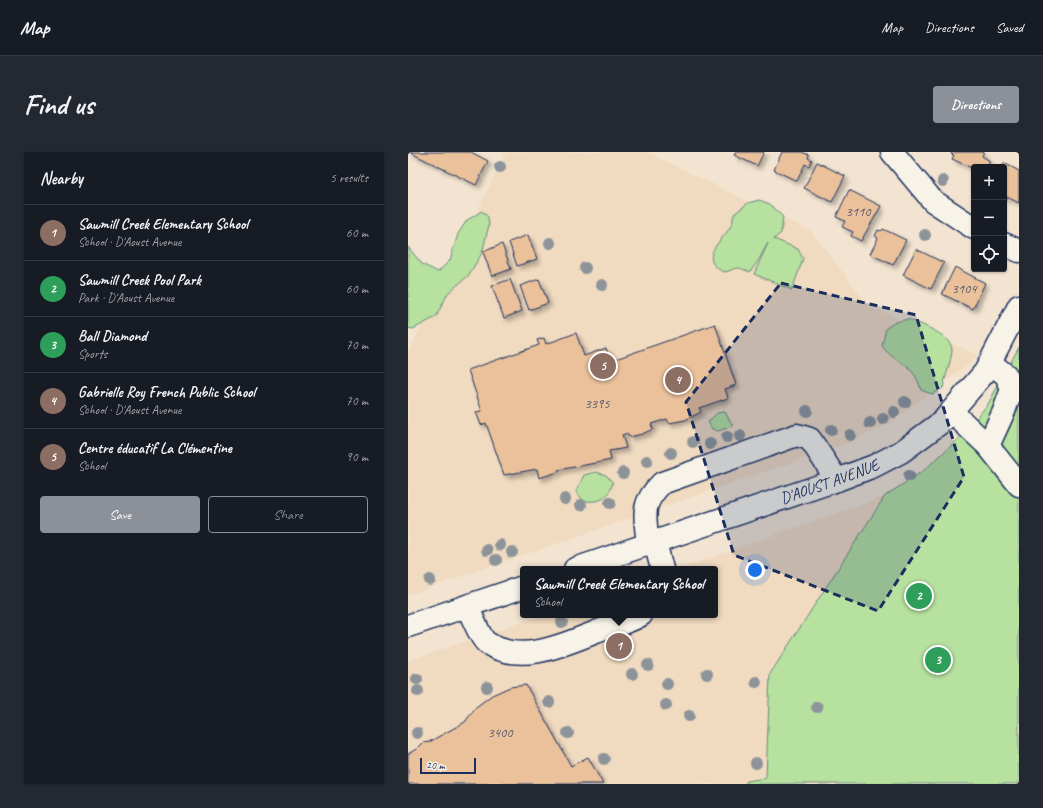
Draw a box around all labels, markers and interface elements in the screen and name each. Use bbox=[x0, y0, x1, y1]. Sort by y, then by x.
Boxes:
text: Map bbox=[20, 16, 50, 40]
text: Map bbox=[882, 19, 903, 36]
text: Directions bbox=[925, 19, 974, 36]
text: Saved bbox=[996, 19, 1023, 36]
button: Directions bbox=[933, 86, 1019, 123]
text: Find us bbox=[24, 87, 94, 122]
map controls bbox=[971, 164, 1007, 272]
button: + bbox=[971, 164, 1007, 200]
text: Nearby bbox=[40, 168, 83, 189]
text: 5 results bbox=[330, 170, 368, 186]
button: − bbox=[971, 200, 1007, 236]
house number: 3110 bbox=[845, 203, 872, 220]
text: Sawmill Creek Elementary School bbox=[78, 215, 248, 234]
text: 1 bbox=[50, 225, 56, 241]
text: 60 m bbox=[346, 225, 368, 241]
text: School · D'Aoust Avenue bbox=[78, 234, 181, 250]
button: locate bbox=[971, 236, 1007, 272]
text: Sawmill Creek Pool Park bbox=[78, 271, 201, 290]
house number: 3104 bbox=[951, 280, 978, 297]
text: 2 bbox=[50, 281, 56, 297]
text: 60 m bbox=[346, 281, 368, 297]
text: Park · D'Aoust Avenue bbox=[78, 290, 174, 306]
text: Ball Diamond bbox=[78, 327, 146, 346]
text: 3 bbox=[50, 337, 56, 353]
text: 70 m bbox=[346, 337, 368, 353]
text: Sports bbox=[78, 346, 107, 362]
pin: 5 bbox=[590, 351, 616, 381]
pin: 4 bbox=[665, 365, 691, 395]
text: Gabrielle Roy French Public School bbox=[78, 383, 255, 402]
text: 4 bbox=[50, 393, 56, 409]
text: 70 m bbox=[346, 393, 368, 409]
house number: 3395 bbox=[584, 395, 610, 412]
text: School · D'Aoust Avenue bbox=[78, 402, 181, 418]
text: Centre éducatif La Clémentine bbox=[78, 439, 232, 458]
text: 5 bbox=[50, 449, 56, 465]
text: 90 m bbox=[346, 449, 368, 465]
street label: D'AOUST AVENUE bbox=[778, 454, 885, 509]
text: School bbox=[78, 458, 106, 474]
button: Save bbox=[40, 496, 200, 533]
button: Share bbox=[208, 496, 368, 533]
your location bbox=[745, 560, 765, 580]
popup bbox=[520, 566, 718, 618]
text: Sawmill Creek Elementary School bbox=[534, 575, 704, 594]
pin: 2 bbox=[906, 581, 932, 611]
text: School bbox=[534, 594, 562, 610]
pin: 1 bbox=[606, 631, 632, 661]
pin: 3 bbox=[925, 645, 951, 675]
house number: 3400 bbox=[487, 724, 514, 741]
scale bar bbox=[420, 756, 476, 775]
text: 20 m bbox=[426, 758, 445, 772]

